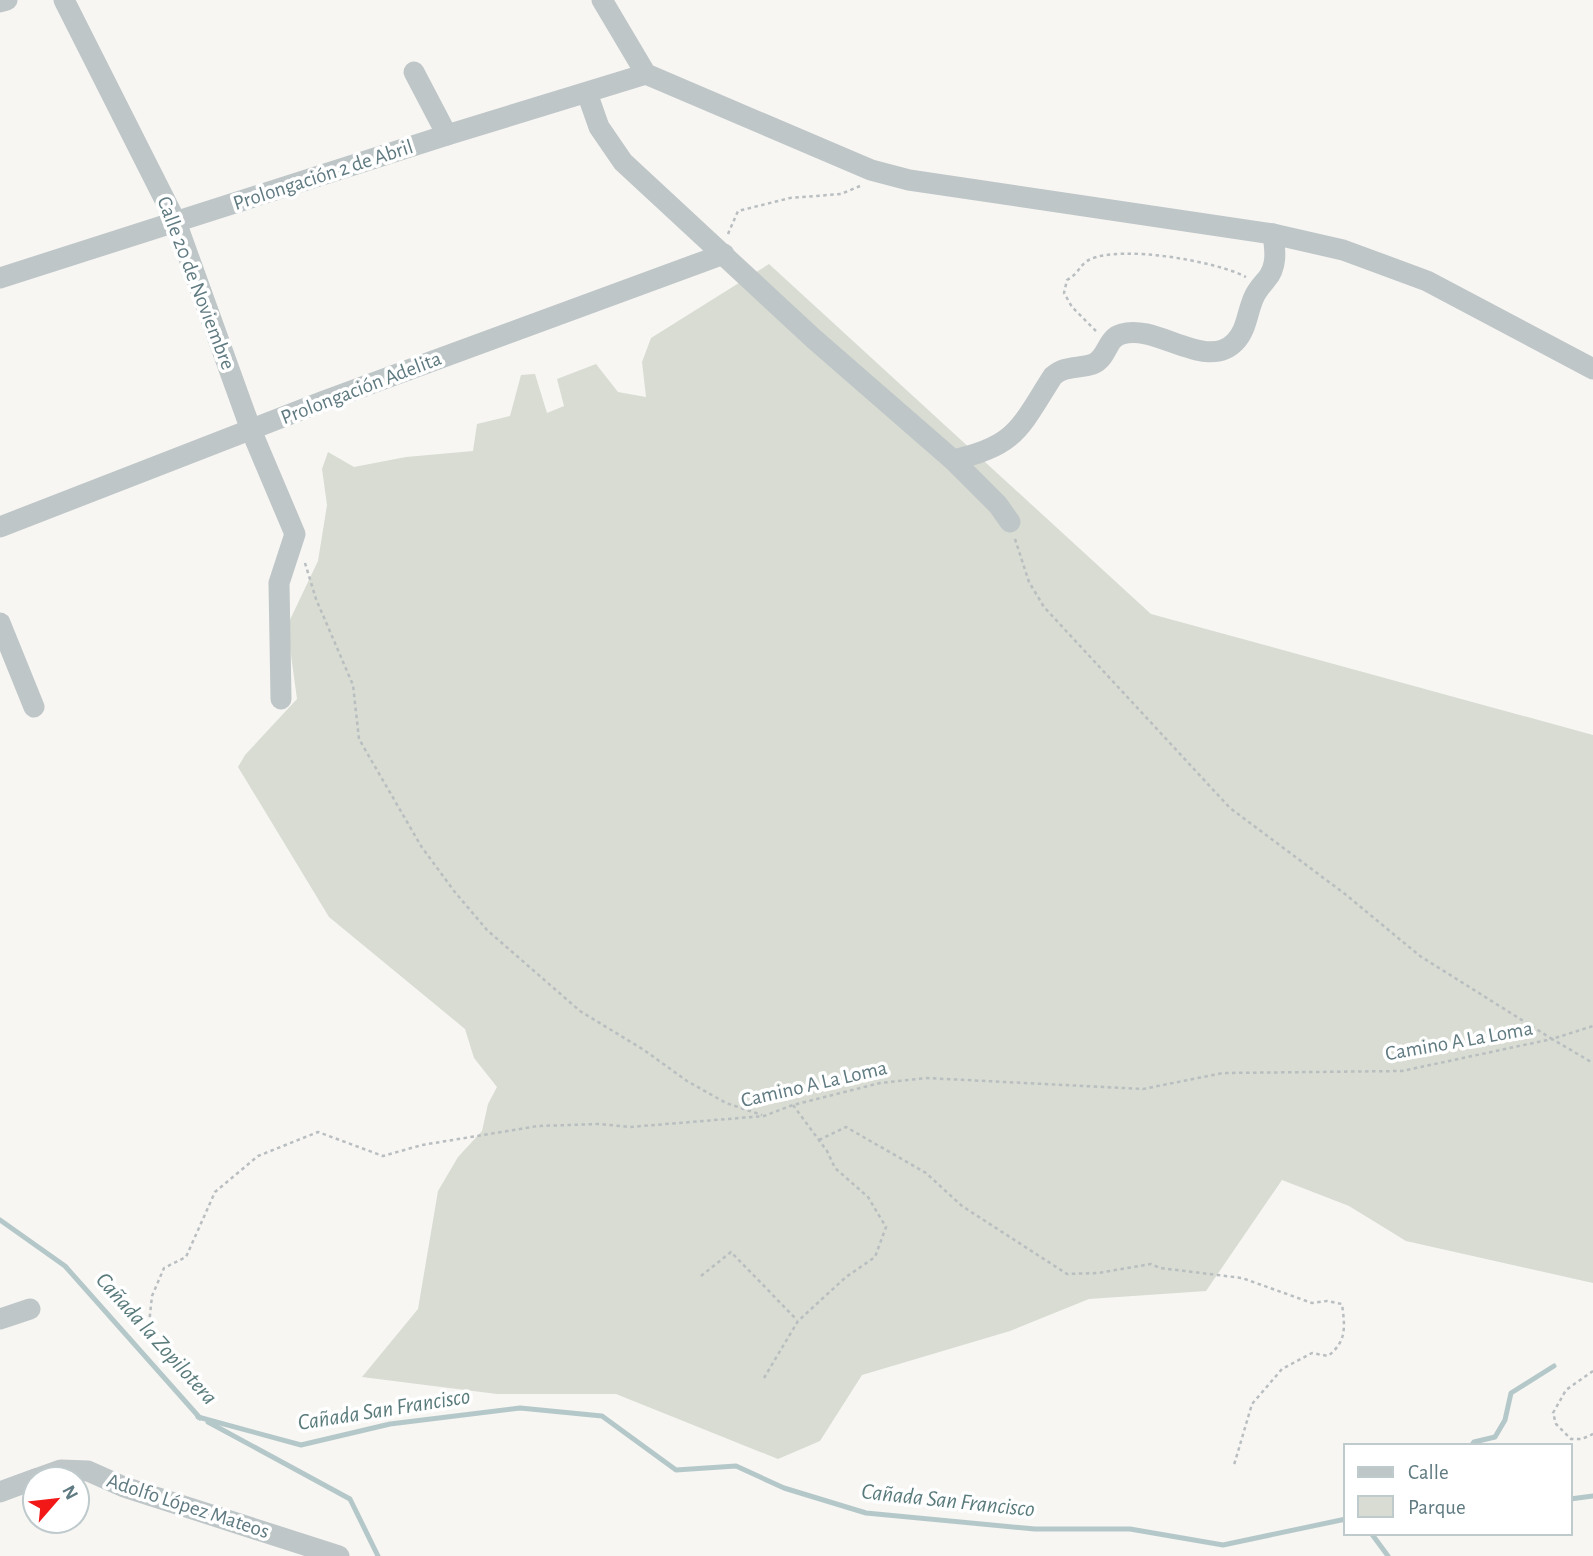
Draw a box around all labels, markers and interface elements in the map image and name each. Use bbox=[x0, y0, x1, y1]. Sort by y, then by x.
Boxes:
street label: Prolongación 2 de Abril bbox=[230, 136, 416, 214]
street label: Calle 20 de Noviembre bbox=[153, 193, 239, 373]
street label: Prolongación Adelita bbox=[278, 348, 444, 428]
street label: Camino A La Loma bbox=[1384, 1018, 1535, 1064]
street label: Camino A La Loma bbox=[739, 1057, 889, 1111]
water label: Cañada la Zopilotera bbox=[91, 1269, 221, 1409]
water label: Cañada San Francisco bbox=[296, 1385, 472, 1435]
legend bbox=[1344, 1444, 1572, 1535]
text: Calle bbox=[1408, 1462, 1449, 1483]
north arrow bbox=[21, 1465, 91, 1535]
street label: Adolfo López Mateos bbox=[104, 1470, 272, 1542]
water label: Cañada San Francisco bbox=[860, 1480, 1036, 1522]
text: N bbox=[58, 1482, 81, 1503]
text: Parque bbox=[1408, 1497, 1466, 1518]

